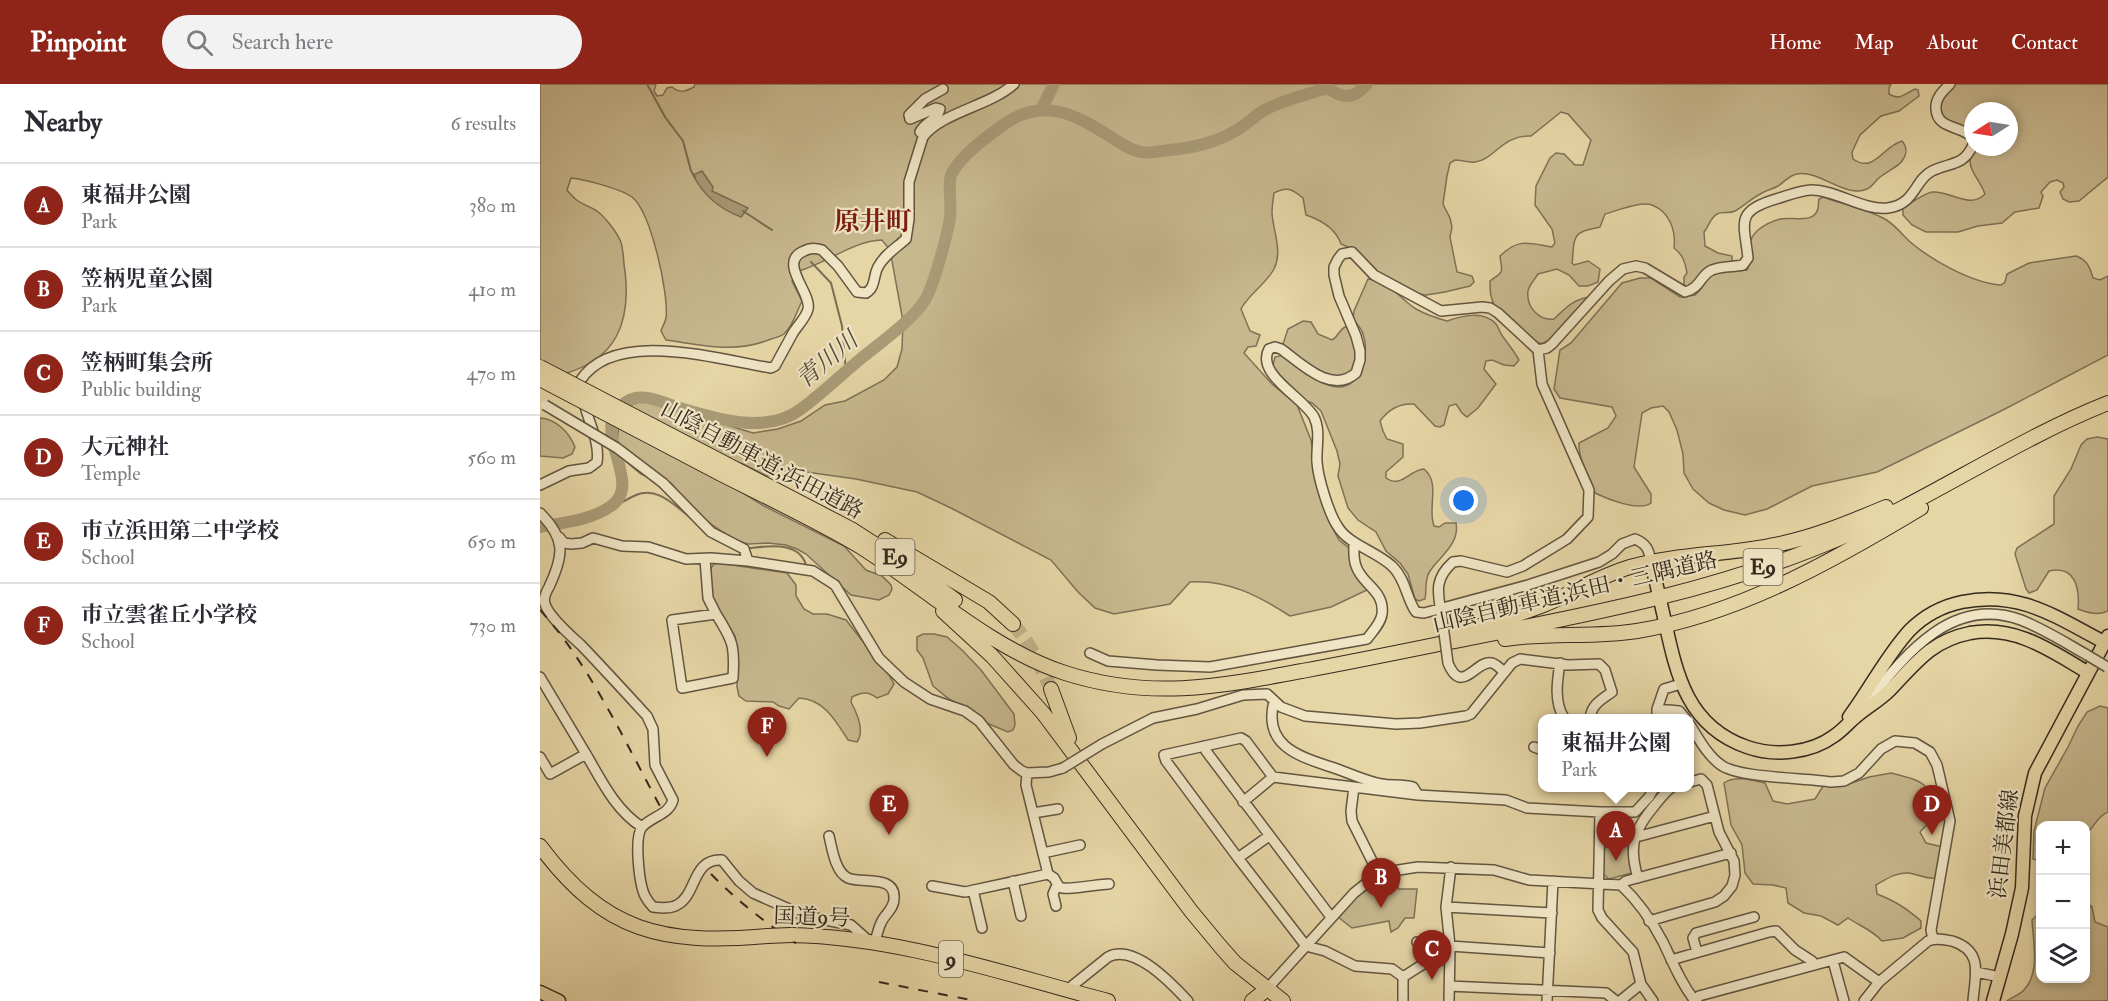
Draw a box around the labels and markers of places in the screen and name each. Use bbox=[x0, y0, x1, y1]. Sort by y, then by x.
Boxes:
pin: F bbox=[748, 708, 786, 757]
pin: E bbox=[870, 786, 908, 835]
pin: D bbox=[1912, 786, 1952, 835]
pin: A bbox=[1596, 812, 1636, 861]
pin: B bbox=[1362, 858, 1400, 908]
pin: C bbox=[1412, 930, 1452, 980]

